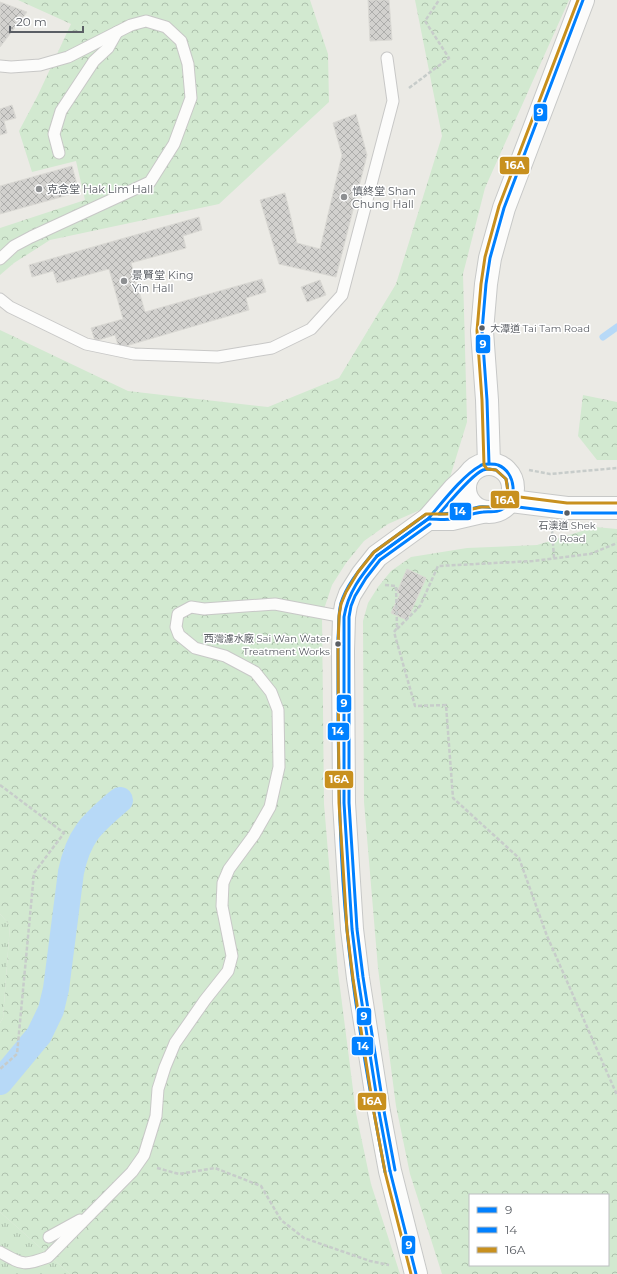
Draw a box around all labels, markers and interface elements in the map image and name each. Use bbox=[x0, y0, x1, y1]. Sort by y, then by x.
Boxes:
scale bar bbox=[10, 8, 83, 34]
text: 20 m bbox=[16, 14, 47, 29]
line badge: 9 bbox=[533, 103, 548, 122]
text: 9 bbox=[536, 105, 544, 119]
line badge: 16A bbox=[499, 156, 530, 175]
text: 16A bbox=[505, 158, 525, 172]
place label: 克念堂 Hak Lim Hall bbox=[47, 182, 153, 196]
marker: 克念堂 Hak Lim Hall bbox=[34, 184, 44, 194]
place label: 慎終堂 Shan Chung Hall bbox=[352, 184, 416, 211]
marker: 慎終堂 Shan Chung Hall bbox=[339, 192, 349, 202]
place label: 景賢堂 King Yin Hall bbox=[132, 268, 194, 295]
marker: 景賢堂 King Yin Hall bbox=[119, 276, 129, 286]
place label: 大潭道 Tai Tam Road bbox=[490, 322, 590, 335]
marker: 大潭道 Tai Tam Road bbox=[477, 323, 487, 333]
line badge: 9 bbox=[475, 334, 491, 354]
text: 9 bbox=[479, 337, 487, 351]
line badge: 16A bbox=[490, 490, 520, 509]
text: 16A bbox=[495, 493, 515, 507]
line badge: 14 bbox=[449, 502, 472, 521]
text: 14 bbox=[454, 504, 466, 518]
marker: 石澳道 Shek O Road bbox=[562, 508, 572, 518]
place label: 石澳道 Shek O Road bbox=[538, 519, 596, 545]
place label: 西灣濾水廠 Sai Wan Water Treatment Works bbox=[204, 632, 330, 658]
marker: 西灣濾水廠 Sai Wan Water Treatment Works bbox=[333, 639, 343, 649]
line badge: 9 bbox=[336, 694, 352, 713]
text: 9 bbox=[340, 696, 348, 710]
line badge: 14 bbox=[327, 722, 350, 741]
text: 14 bbox=[332, 724, 344, 738]
line badge: 16A bbox=[324, 770, 354, 789]
text: 16A bbox=[329, 772, 349, 786]
line badge: 9 bbox=[356, 1007, 372, 1026]
text: 9 bbox=[360, 1009, 368, 1023]
line badge: 14 bbox=[351, 1036, 374, 1056]
text: 14 bbox=[357, 1039, 369, 1053]
line badge: 16A bbox=[357, 1092, 387, 1111]
text: 16A bbox=[362, 1094, 382, 1108]
legend bbox=[469, 1194, 609, 1266]
text: 9 bbox=[505, 1202, 512, 1217]
text: 14 bbox=[505, 1222, 517, 1237]
line badge: 9 bbox=[401, 1235, 416, 1255]
text: 9 bbox=[405, 1238, 413, 1252]
text: 16A bbox=[505, 1242, 526, 1257]

